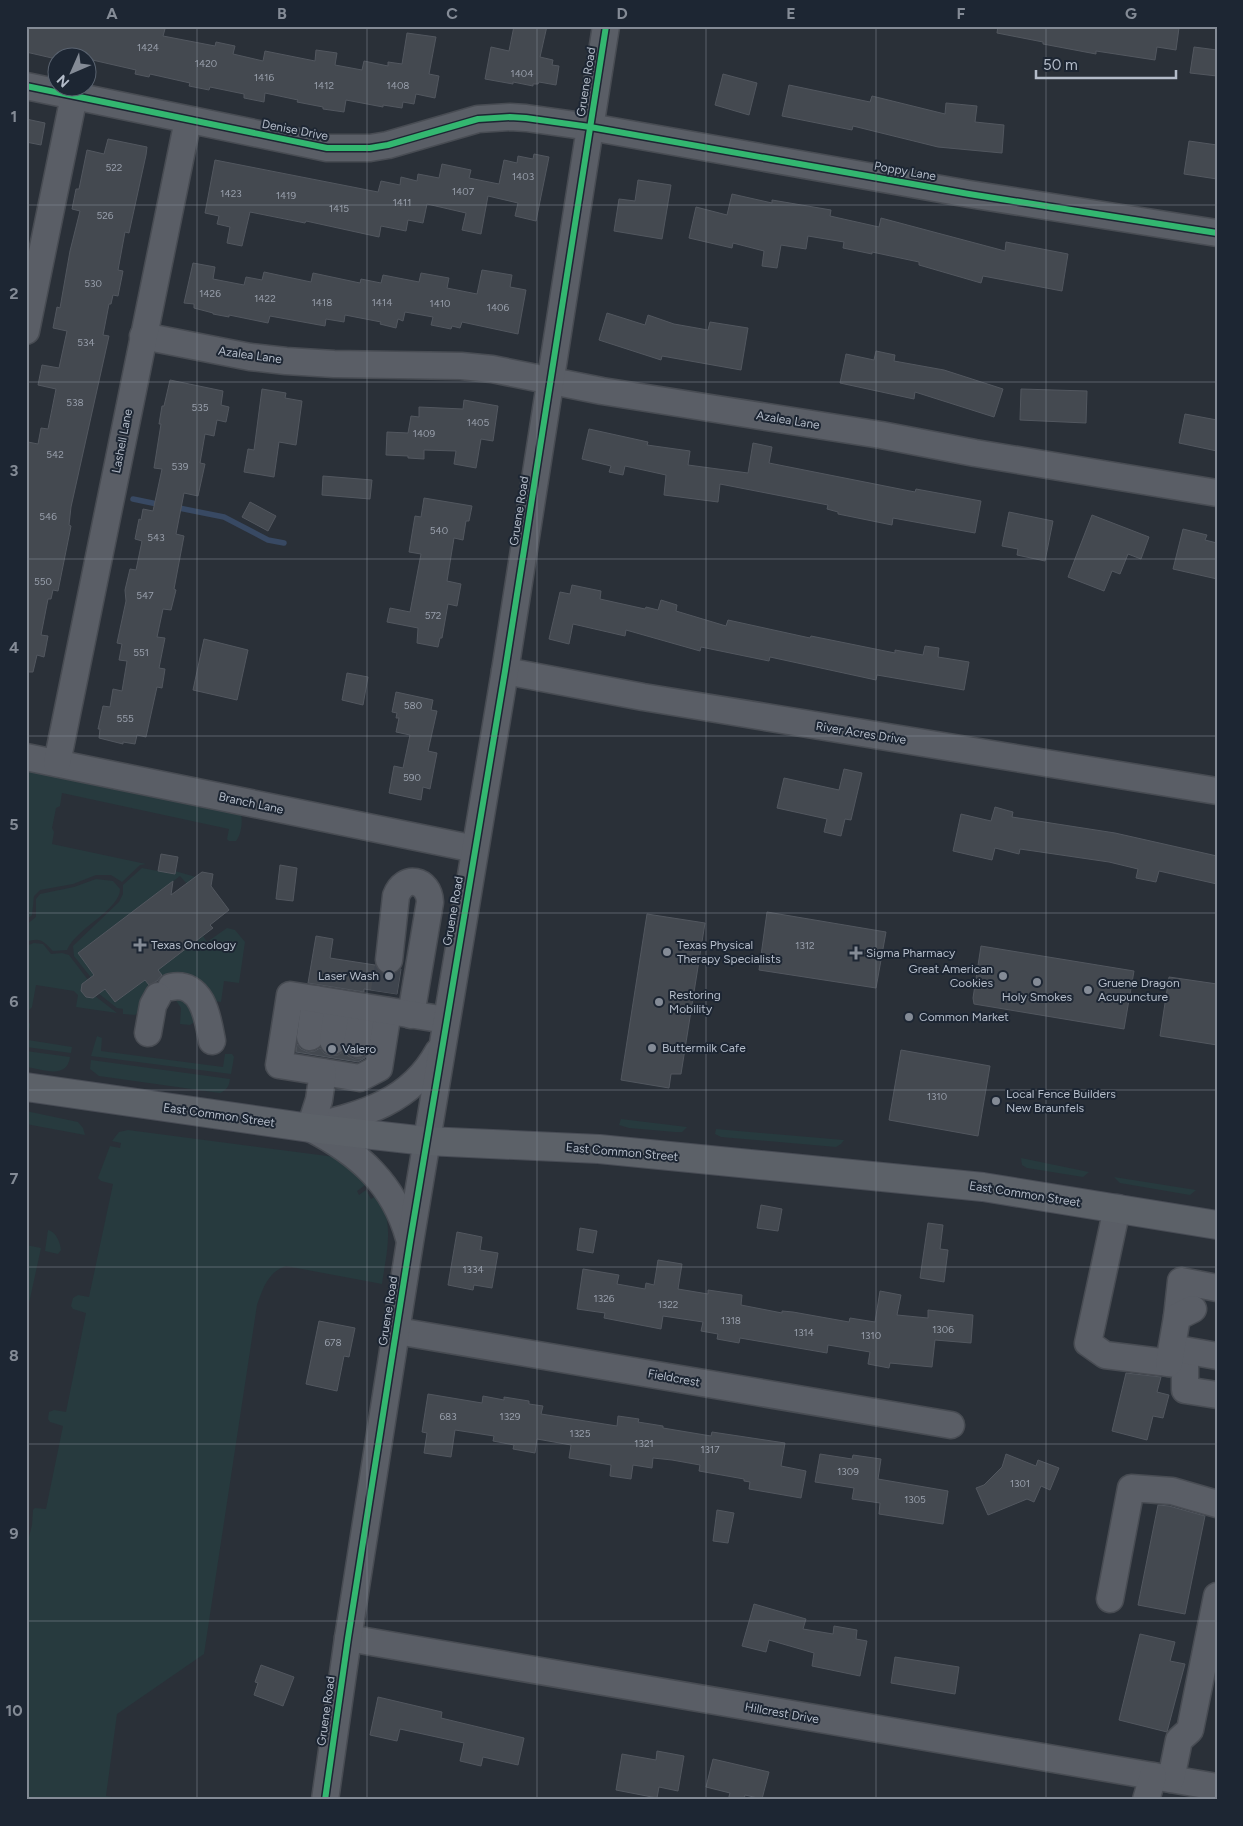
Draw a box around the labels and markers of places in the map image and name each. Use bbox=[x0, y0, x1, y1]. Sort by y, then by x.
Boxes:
marker: Texas Oncology bbox=[133, 938, 147, 952]
place label: Texas Oncology bbox=[151, 938, 237, 952]
place label: Texas Physical Therapy Specialists bbox=[677, 938, 781, 966]
marker: Texas Physical Therapy Specialists bbox=[661, 946, 673, 958]
place label: Sigma Pharmacy bbox=[866, 946, 956, 960]
marker: Sigma Pharmacy bbox=[850, 947, 862, 959]
place label: Great American Cookies bbox=[909, 962, 993, 990]
place label: Laser Wash bbox=[318, 969, 379, 983]
marker: Laser Wash bbox=[383, 970, 395, 982]
marker: Great American Cookies bbox=[997, 970, 1009, 982]
marker: Holy Smokes bbox=[1031, 976, 1043, 988]
place label: Gruene Dragon Acupuncture bbox=[1098, 976, 1180, 1004]
marker: Gruene Dragon Acupuncture bbox=[1082, 984, 1094, 996]
place label: Restoring Mobility bbox=[669, 988, 721, 1016]
place label: Holy Smokes bbox=[1002, 990, 1073, 1004]
marker: Restoring Mobility bbox=[653, 996, 665, 1008]
place label: Common Market bbox=[919, 1010, 1009, 1024]
marker: Common Market bbox=[903, 1011, 915, 1023]
place label: Buttermilk Cafe bbox=[662, 1041, 746, 1055]
place label: Valero bbox=[342, 1042, 376, 1056]
marker: Buttermilk Cafe bbox=[646, 1042, 658, 1054]
marker: Valero bbox=[326, 1043, 338, 1055]
place label: Local Fence Builders New Braunfels bbox=[1006, 1087, 1116, 1115]
marker: Local Fence Builders New Braunfels bbox=[990, 1095, 1002, 1107]

